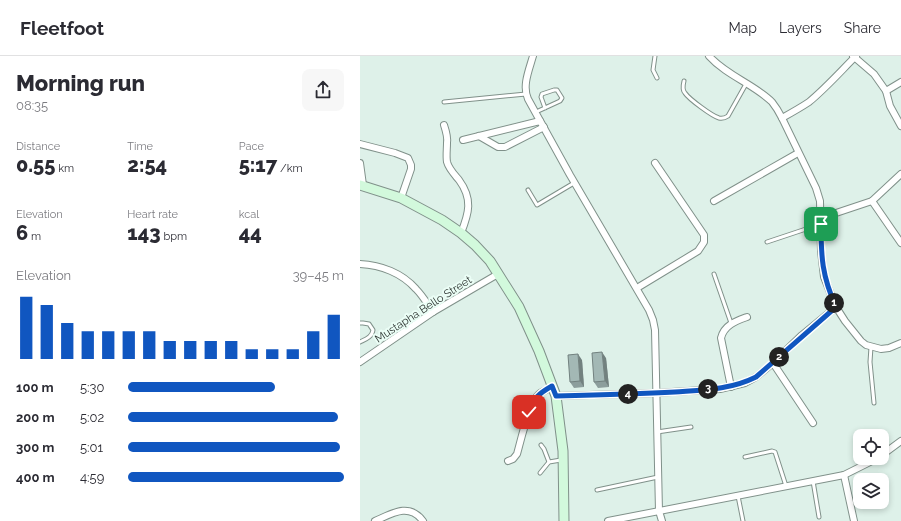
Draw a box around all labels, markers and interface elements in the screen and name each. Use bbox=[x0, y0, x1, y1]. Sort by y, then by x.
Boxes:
text: Fleetfoot bbox=[20, 17, 104, 39]
text: Map bbox=[729, 20, 757, 36]
text: Layers bbox=[779, 20, 822, 36]
text: Share bbox=[844, 20, 881, 36]
button: share bbox=[302, 69, 344, 111]
text: Morning run bbox=[16, 70, 145, 96]
text: 08:35 bbox=[16, 98, 48, 113]
text: Distance bbox=[16, 140, 60, 153]
text: Time bbox=[127, 140, 153, 153]
text: Pace bbox=[239, 140, 264, 153]
text: 0.55 bbox=[16, 153, 55, 177]
text: 2:54 bbox=[127, 153, 167, 177]
text: 5:17 bbox=[239, 153, 277, 177]
text: km bbox=[55, 162, 74, 175]
text: /km bbox=[277, 162, 303, 175]
pin bbox=[804, 207, 838, 241]
text: Elevation bbox=[16, 208, 63, 221]
text: Heart rate bbox=[127, 208, 178, 221]
text: kcal bbox=[239, 208, 259, 221]
icon: arrive bbox=[810, 213, 832, 235]
text: 6 bbox=[16, 221, 28, 245]
text: 143 bbox=[127, 221, 161, 245]
text: 44 bbox=[239, 221, 262, 245]
text: m bbox=[28, 230, 41, 243]
text: bpm bbox=[161, 230, 187, 243]
text: Elevation bbox=[16, 268, 71, 283]
text: 39–45 m bbox=[293, 268, 344, 283]
street label: Mustapha Bello Street bbox=[372, 273, 474, 346]
pin: 1 bbox=[824, 293, 844, 313]
text: 1 bbox=[831, 296, 837, 309]
pin: 2 bbox=[769, 347, 789, 367]
text: 2 bbox=[776, 350, 782, 363]
pin: 3 bbox=[698, 379, 718, 399]
text: 100 m bbox=[16, 380, 54, 395]
text: 5:30 bbox=[80, 380, 104, 395]
text: 3 bbox=[705, 382, 711, 395]
pin: 4 bbox=[618, 384, 638, 404]
text: 4 bbox=[625, 387, 631, 400]
pin bbox=[512, 395, 546, 429]
icon: check bbox=[518, 401, 540, 423]
text: 200 m bbox=[16, 410, 55, 425]
text: 5:02 bbox=[80, 410, 104, 425]
map controls bbox=[853, 429, 889, 509]
button: locate bbox=[853, 429, 889, 465]
text: 300 m bbox=[16, 440, 54, 455]
text: 5:01 bbox=[80, 440, 103, 455]
text: 400 m bbox=[16, 470, 55, 485]
text: 4:59 bbox=[80, 470, 104, 485]
button: layers bbox=[853, 473, 889, 509]

